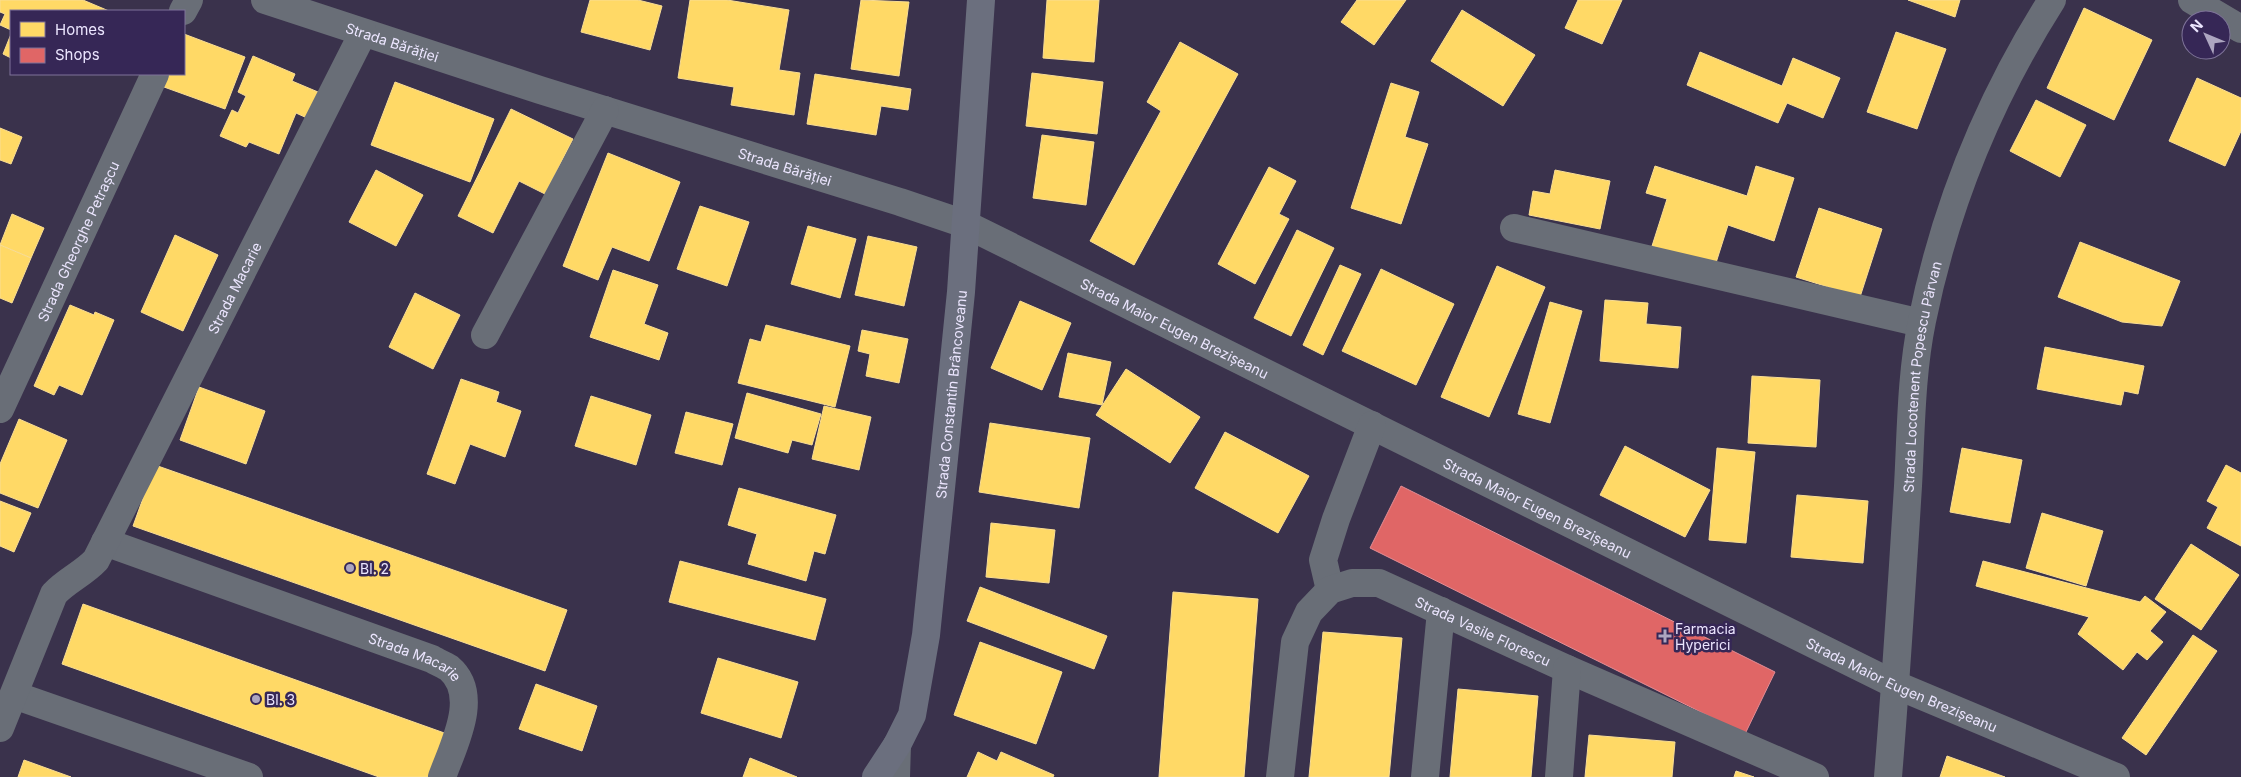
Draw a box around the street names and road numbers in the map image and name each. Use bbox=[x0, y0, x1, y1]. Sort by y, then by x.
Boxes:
street label: Strada Bărăției bbox=[344, 19, 441, 65]
street label: Strada Bărăției bbox=[736, 144, 834, 189]
street label: Strada Gheorghe Petrașcu bbox=[33, 158, 122, 324]
street label: Strada Macarie bbox=[204, 239, 264, 336]
street label: Strada Locotenent Popescu Pârvan bbox=[1899, 259, 1944, 493]
street label: Strada Maior Eugen Brezișeanu bbox=[1078, 274, 1272, 382]
street label: Strada Constantin Brâncoveanu bbox=[931, 289, 970, 499]
street label: Strada Maior Eugen Brezișeanu bbox=[1441, 454, 1635, 561]
street label: Strada Vasile Florescu bbox=[1413, 592, 1554, 669]
street label: Strada Macarie bbox=[366, 629, 466, 684]
street label: Strada Maior Eugen Brezișeanu bbox=[1804, 634, 2000, 735]

